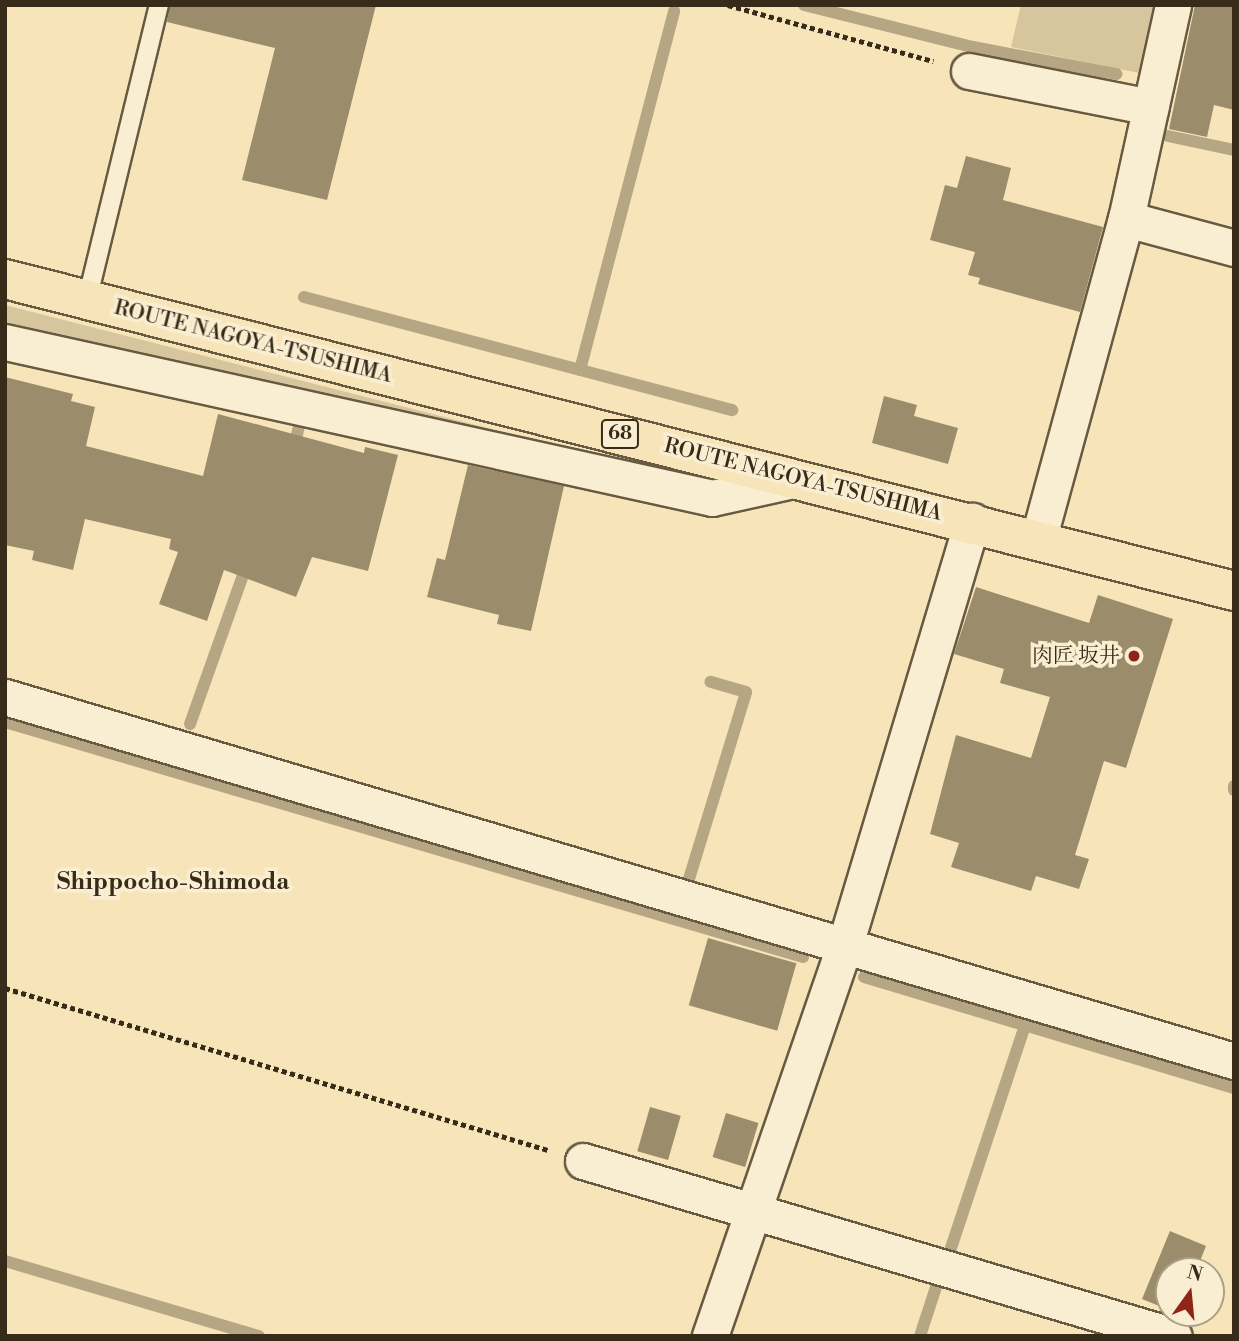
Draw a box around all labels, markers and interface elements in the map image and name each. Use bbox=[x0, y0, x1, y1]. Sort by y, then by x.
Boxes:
street label: ROUTE NAGOYA-TSUSHIMA bbox=[111, 295, 395, 389]
road number: 68 bbox=[601, 418, 639, 449]
street label: ROUTE NAGOYA-TSUSHIMA bbox=[661, 433, 945, 527]
place label: 肉匠 坂井 bbox=[1032, 643, 1120, 669]
marker: 肉匠 坂井 bbox=[1126, 648, 1142, 664]
district label: Shippocho-Shimoda bbox=[57, 869, 289, 897]
north arrow bbox=[1155, 1257, 1225, 1327]
text: N bbox=[1185, 1260, 1205, 1287]

